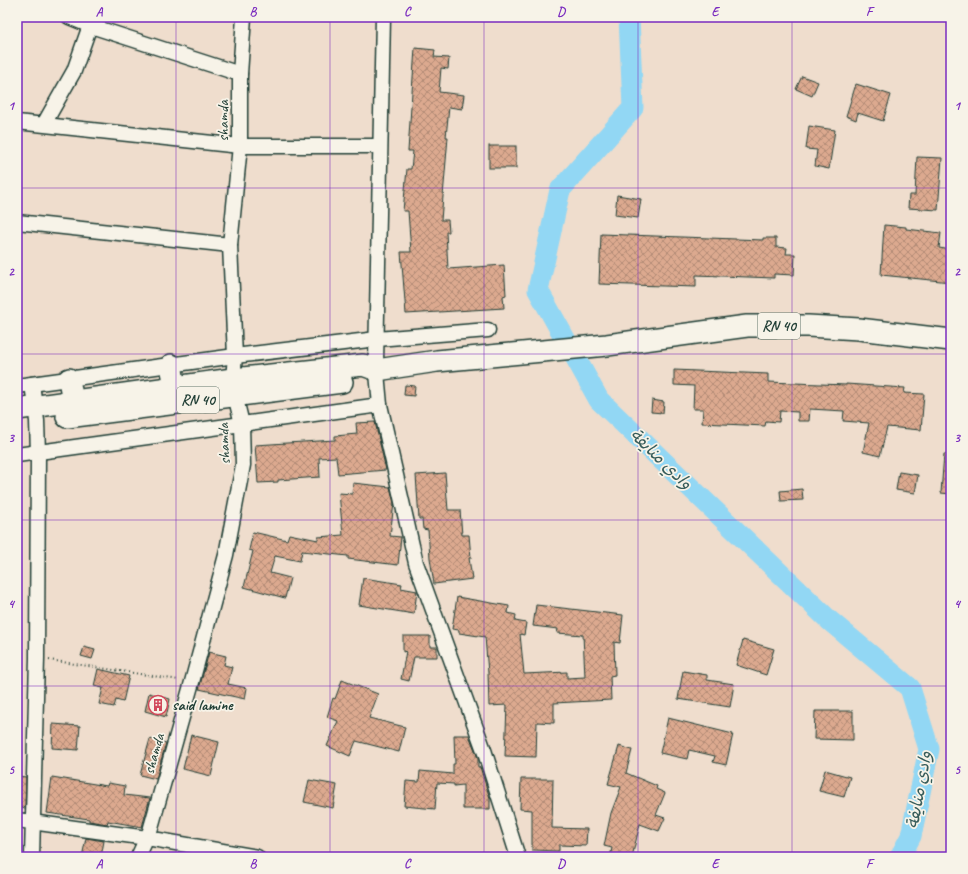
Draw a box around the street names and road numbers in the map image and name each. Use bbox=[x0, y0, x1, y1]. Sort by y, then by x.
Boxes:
street label: shamda bbox=[213, 99, 233, 142]
road number: RN 40 bbox=[758, 313, 800, 339]
road number: RN 40 bbox=[177, 387, 219, 413]
street label: shamda bbox=[213, 421, 235, 465]
street label: shamda bbox=[139, 730, 170, 777]

